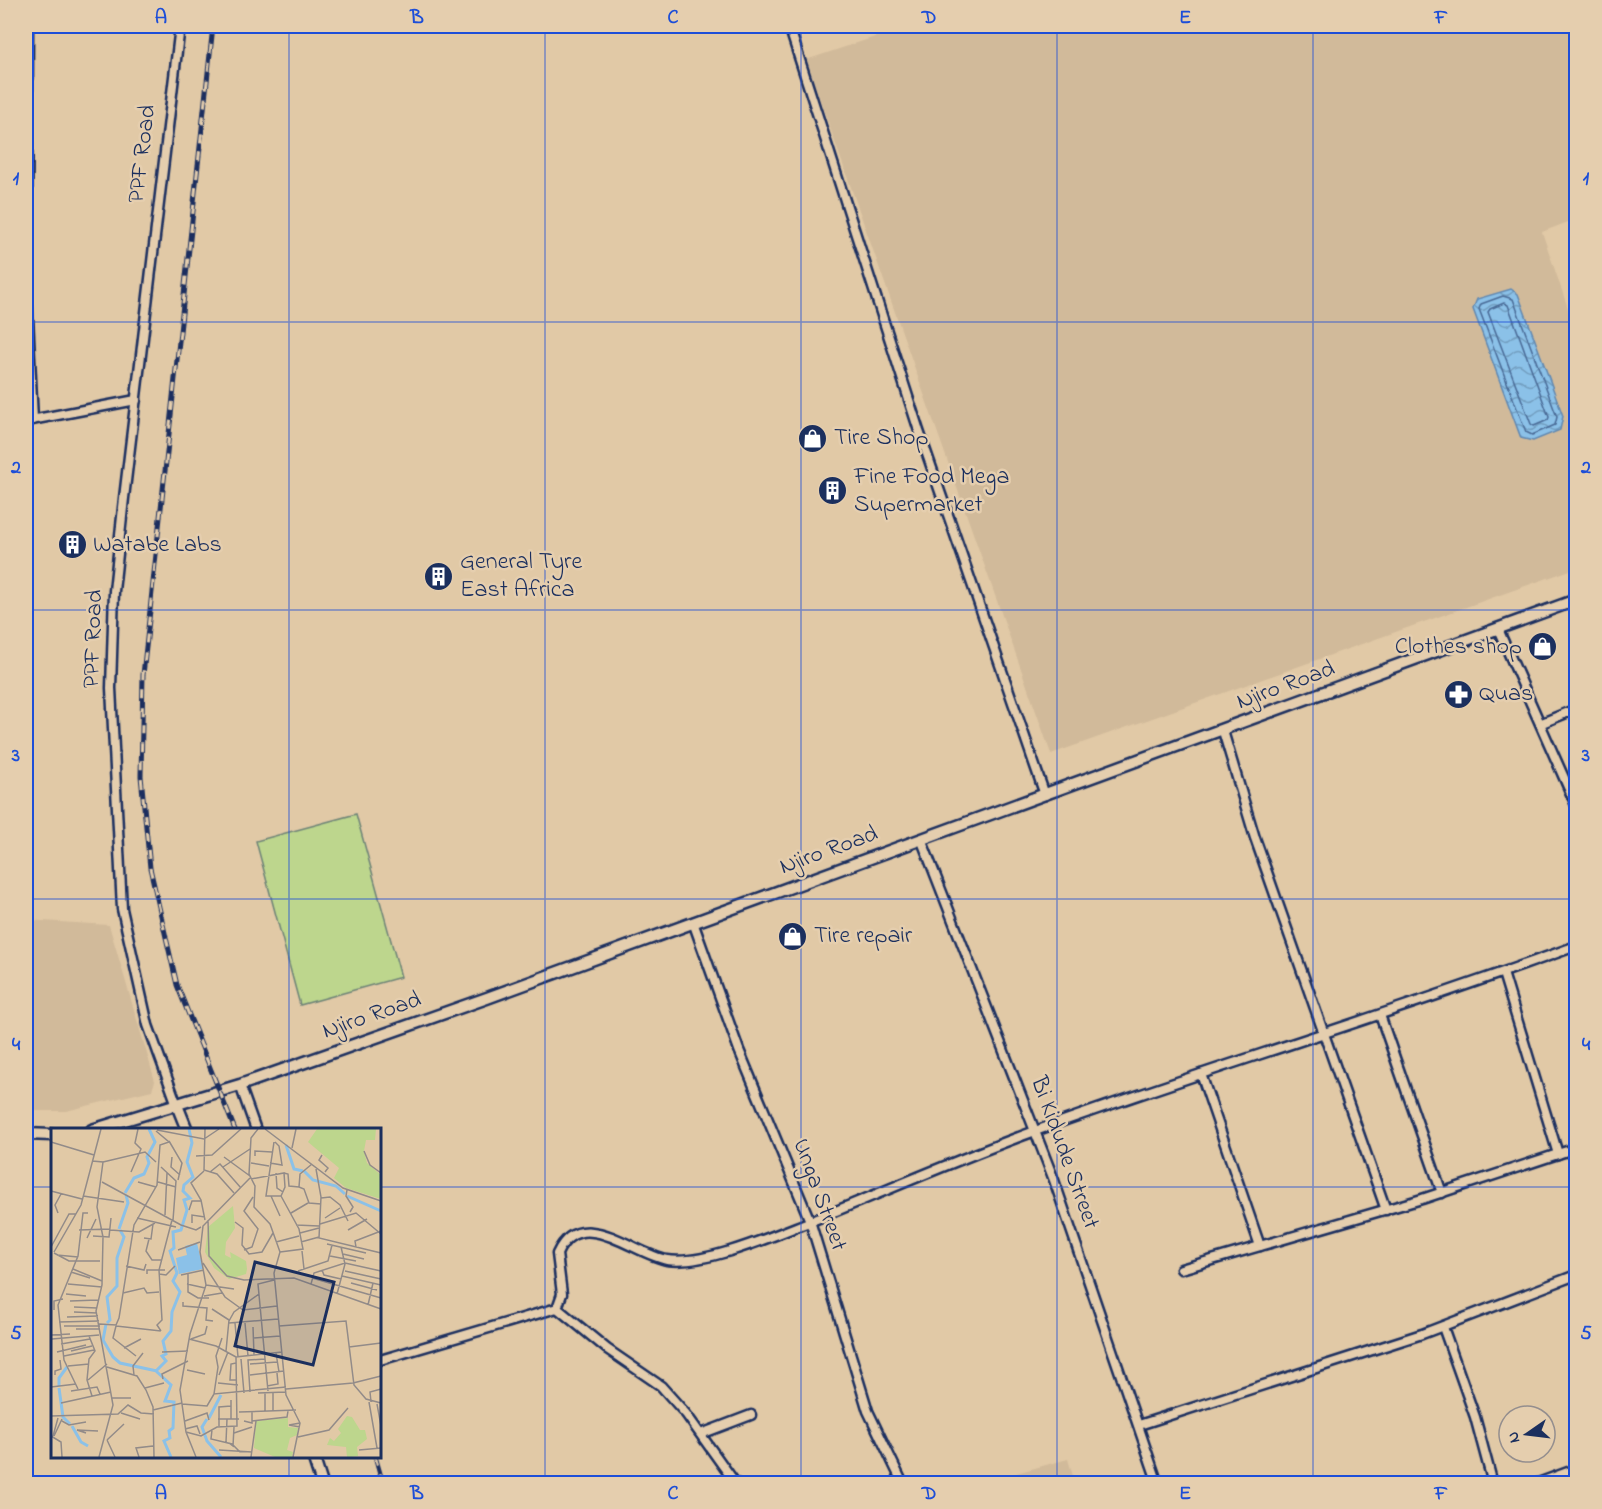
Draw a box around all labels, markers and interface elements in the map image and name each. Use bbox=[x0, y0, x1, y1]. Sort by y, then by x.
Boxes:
text: A bbox=[155, 4, 167, 33]
text: B bbox=[409, 4, 424, 33]
text: C bbox=[668, 4, 679, 33]
text: D bbox=[921, 4, 936, 33]
text: E bbox=[1179, 4, 1191, 33]
text: F bbox=[1434, 4, 1448, 33]
street label: PPF Road bbox=[120, 102, 166, 205]
text: 1 bbox=[13, 165, 20, 194]
text: 1 bbox=[1583, 165, 1590, 194]
place label: Tire Shop bbox=[834, 421, 929, 456]
shop icon: Tire Shop bbox=[797, 422, 829, 454]
text: 2 bbox=[10, 454, 21, 483]
text: 2 bbox=[1580, 454, 1591, 483]
place label: Fine Food Mega Supermarket bbox=[853, 460, 1009, 523]
building icon: Fine Food Mega Supermarket bbox=[817, 475, 849, 507]
place label: Watabe Labs bbox=[93, 528, 222, 563]
building icon: Watabe Labs bbox=[56, 529, 88, 561]
place label: General Tyre East Africa bbox=[460, 545, 582, 608]
building icon: General Tyre East Africa bbox=[423, 560, 455, 592]
street label: PPF Road bbox=[75, 589, 113, 689]
place label: Clothes shop bbox=[1395, 630, 1522, 665]
shop icon: Clothes shop bbox=[1527, 631, 1559, 663]
street label: Njiro Road bbox=[1232, 652, 1341, 720]
place label: Quas bbox=[1479, 677, 1533, 712]
pharmacy icon: Quas bbox=[1442, 678, 1474, 710]
text: 3 bbox=[11, 742, 20, 771]
text: 3 bbox=[1581, 742, 1590, 771]
street label: Njiro Road bbox=[775, 817, 884, 885]
place label: Tire repair bbox=[814, 919, 913, 954]
shop icon: Tire repair bbox=[777, 920, 809, 952]
street label: Njiro Road bbox=[318, 983, 427, 1049]
text: 4 bbox=[12, 1031, 21, 1060]
text: 4 bbox=[1582, 1031, 1591, 1060]
street label: Bi Kidude Street bbox=[1020, 1071, 1108, 1234]
inset map bbox=[51, 1128, 381, 1458]
street label: Unga Street bbox=[783, 1134, 855, 1256]
text: 5 bbox=[10, 1320, 22, 1349]
text: 5 bbox=[1580, 1320, 1592, 1349]
north arrow bbox=[1497, 1404, 1557, 1464]
text: N bbox=[1501, 1429, 1527, 1445]
text: A bbox=[155, 1480, 167, 1509]
text: B bbox=[409, 1480, 424, 1509]
text: C bbox=[668, 1480, 679, 1509]
text: D bbox=[921, 1480, 936, 1509]
text: E bbox=[1179, 1480, 1191, 1509]
text: F bbox=[1434, 1480, 1448, 1509]

